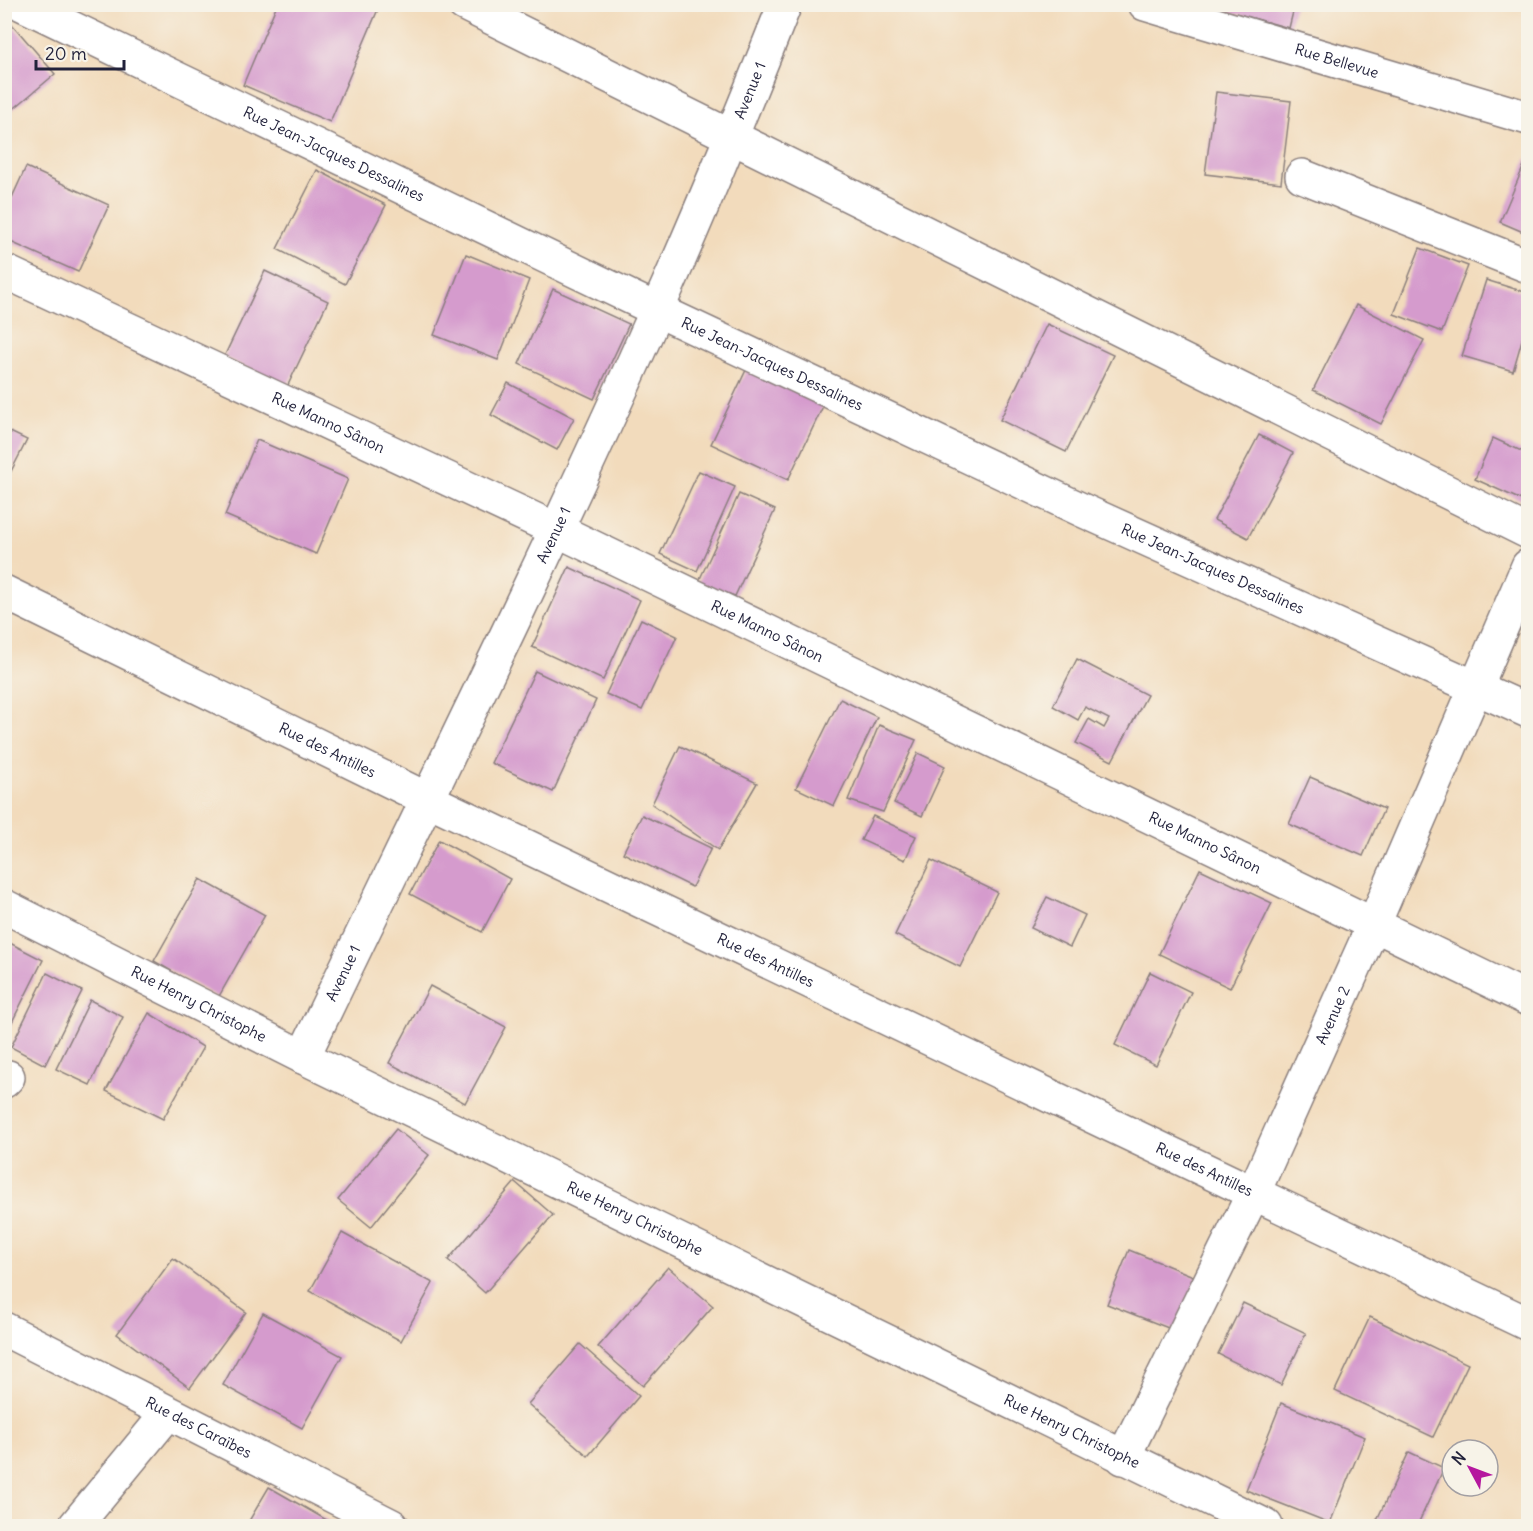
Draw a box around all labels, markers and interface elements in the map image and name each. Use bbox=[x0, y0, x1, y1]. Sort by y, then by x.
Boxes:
scale bar bbox=[36, 33, 124, 71]
street label: Rue Bellevue bbox=[1293, 39, 1381, 82]
text: 20 m bbox=[45, 42, 87, 65]
street label: Avenue 1 bbox=[730, 59, 770, 122]
street label: Rue Jean-Jacques Dessalines bbox=[240, 102, 428, 206]
street label: Rue Jean-Jacques Dessalines bbox=[678, 313, 866, 415]
street label: Rue Manno Sânon bbox=[269, 388, 388, 457]
street label: Avenue 1 bbox=[532, 504, 575, 566]
street label: Rue Jean-Jacques Dessalines bbox=[1118, 519, 1308, 618]
street label: Rue Manno Sânon bbox=[708, 596, 827, 666]
street label: Rue des Antilles bbox=[276, 718, 379, 782]
street label: Rue Manno Sânon bbox=[1146, 807, 1265, 878]
street label: Rue des Antilles bbox=[714, 929, 818, 991]
street label: Avenue 1 bbox=[321, 942, 364, 1004]
street label: Rue Henry Christophe bbox=[128, 962, 270, 1046]
street label: Avenue 2 bbox=[1311, 983, 1354, 1047]
street label: Rue des Antilles bbox=[1153, 1138, 1256, 1200]
street label: Rue Henry Christophe bbox=[564, 1177, 706, 1259]
street label: Rue Henry Christophe bbox=[1001, 1390, 1143, 1472]
street label: Rue des Caraïbes bbox=[142, 1392, 255, 1462]
north arrow bbox=[1440, 1438, 1500, 1498]
text: N bbox=[1448, 1447, 1470, 1469]

